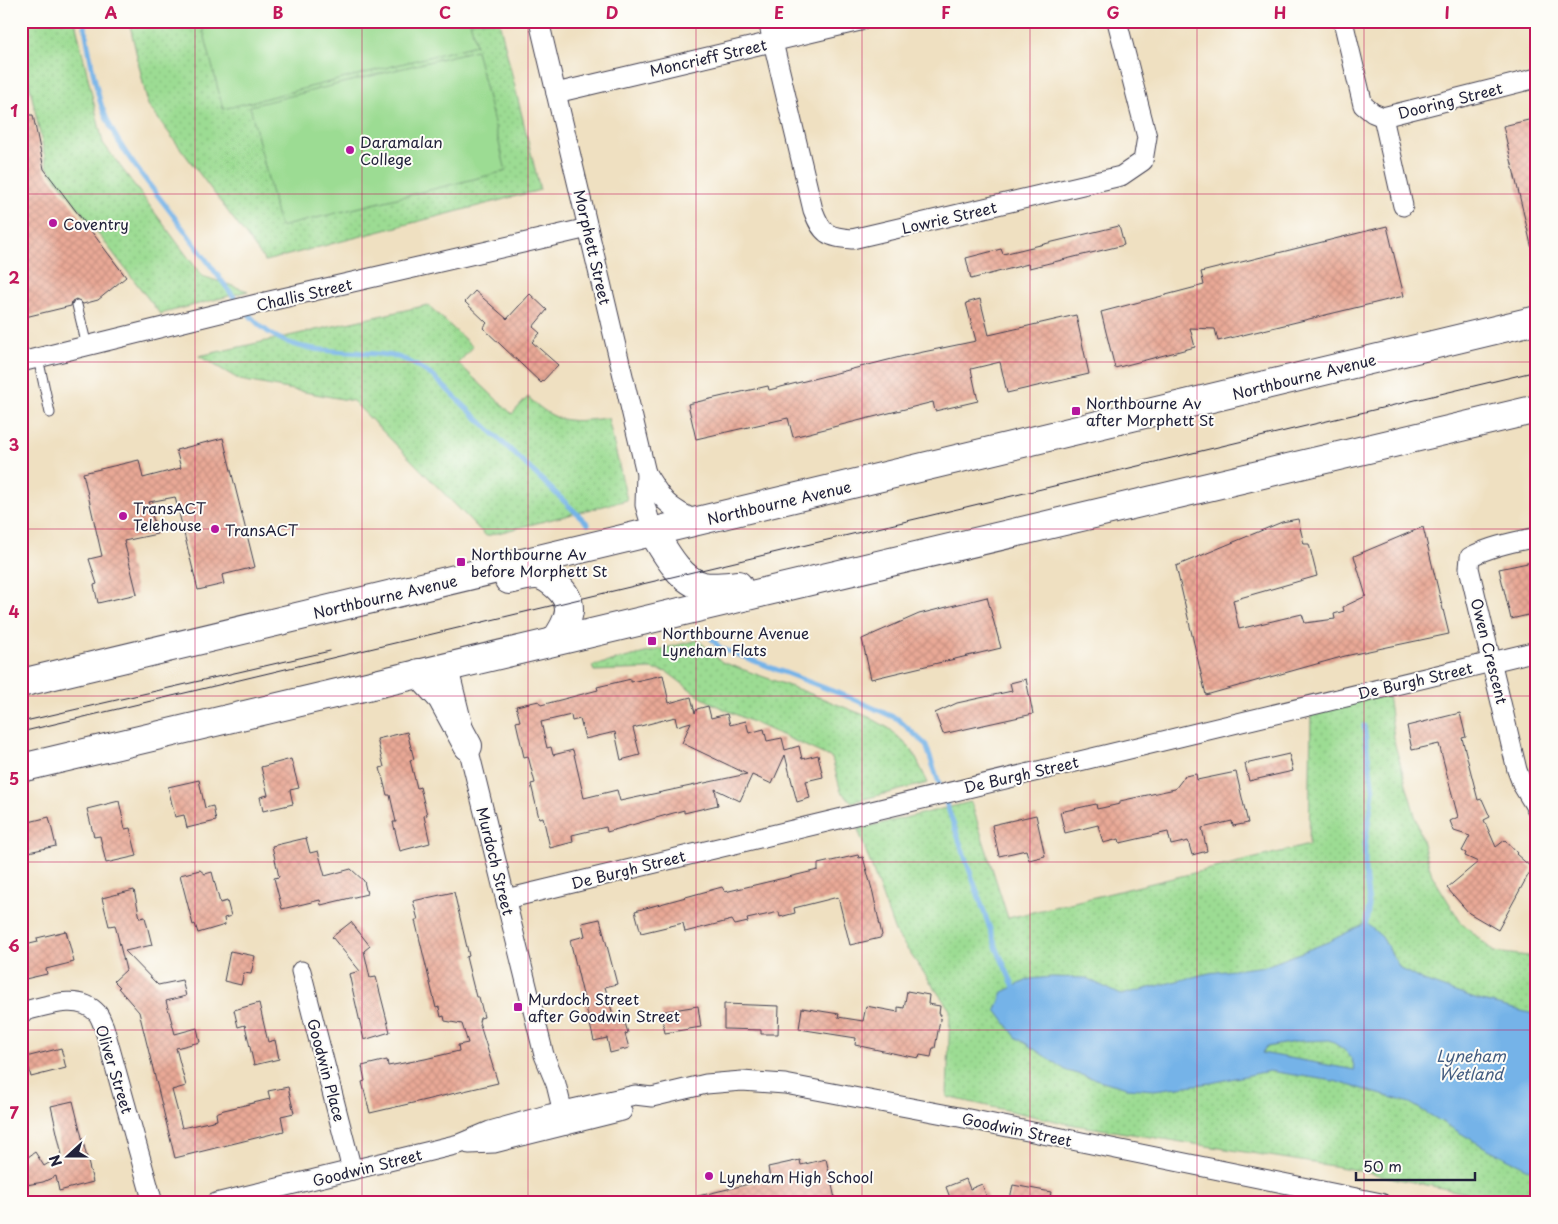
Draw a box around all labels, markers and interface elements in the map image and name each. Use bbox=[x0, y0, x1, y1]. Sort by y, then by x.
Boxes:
text: A bbox=[105, 0, 118, 24]
text: B bbox=[273, 0, 284, 24]
text: C bbox=[439, 0, 451, 24]
text: D bbox=[606, 0, 618, 24]
text: E bbox=[774, 0, 784, 24]
text: F bbox=[941, 0, 951, 24]
text: G bbox=[1106, 0, 1120, 24]
text: H bbox=[1274, 0, 1286, 24]
text: I bbox=[1444, 0, 1450, 24]
street label: Moncrieff Street bbox=[647, 32, 769, 82]
street label: Dooring Street bbox=[1395, 76, 1505, 124]
text: 1 bbox=[10, 98, 18, 122]
place label: Daramalan College bbox=[360, 130, 443, 170]
marker: Daramalan College bbox=[344, 144, 356, 156]
street label: Morphett Street bbox=[569, 187, 617, 307]
street label: Lowrie Street bbox=[899, 195, 999, 239]
place label: Coventry bbox=[63, 212, 129, 235]
marker: Coventry bbox=[47, 217, 59, 229]
text: 2 bbox=[8, 265, 20, 289]
street label: Challis Street bbox=[254, 272, 354, 316]
street label: Northbourne Avenue bbox=[1230, 347, 1378, 405]
place label: Northbourne Av after Morphett St bbox=[1086, 391, 1214, 431]
marker: Northbourne Av after Morphett St bbox=[1070, 405, 1082, 417]
text: 3 bbox=[9, 432, 19, 456]
street label: Northbourne Avenue bbox=[705, 474, 853, 530]
place label: TransACT Telehouse bbox=[133, 496, 207, 536]
marker: TransACT Telehouse bbox=[117, 510, 129, 522]
place label: TransACT bbox=[225, 518, 299, 541]
marker: TransACT bbox=[209, 523, 221, 535]
place label: Northbourne Av before Morphett St bbox=[471, 542, 607, 582]
marker: Northbourne Av before Morphett St bbox=[455, 556, 467, 568]
street label: Northbourne Avenue bbox=[311, 568, 459, 624]
street label: Owen Crescent bbox=[1466, 596, 1514, 706]
text: 4 bbox=[9, 599, 20, 623]
place label: Northbourne Avenue Lyneham Flats bbox=[662, 621, 809, 661]
marker: Northbourne Avenue Lyneham Flats bbox=[646, 635, 658, 647]
street label: De Burgh Street bbox=[1355, 656, 1475, 704]
street label: De Burgh Street bbox=[961, 750, 1081, 798]
text: 5 bbox=[9, 766, 19, 790]
street label: Murdoch Street bbox=[471, 804, 521, 918]
street label: De Burgh Street bbox=[568, 844, 688, 894]
text: 6 bbox=[8, 933, 20, 957]
place label: Murdoch Street after Goodwin Street bbox=[528, 987, 680, 1027]
marker: Murdoch Street after Goodwin Street bbox=[512, 1001, 524, 1013]
street label: Goodwin Place bbox=[302, 1016, 352, 1124]
street label: Oliver Street bbox=[91, 1022, 139, 1116]
water label: Lyneham Wetland bbox=[1436, 1043, 1506, 1085]
text: 7 bbox=[9, 1100, 19, 1124]
street label: Goodwin Street bbox=[960, 1106, 1074, 1152]
north arrow bbox=[42, 1132, 92, 1182]
street label: Goodwin Street bbox=[310, 1142, 424, 1192]
scale bar bbox=[1356, 1149, 1474, 1181]
text: N bbox=[44, 1152, 67, 1170]
text: 50 m bbox=[1363, 1154, 1402, 1177]
place label: Lyneham High School bbox=[719, 1165, 873, 1188]
marker: Lyneham High School bbox=[703, 1170, 715, 1182]

